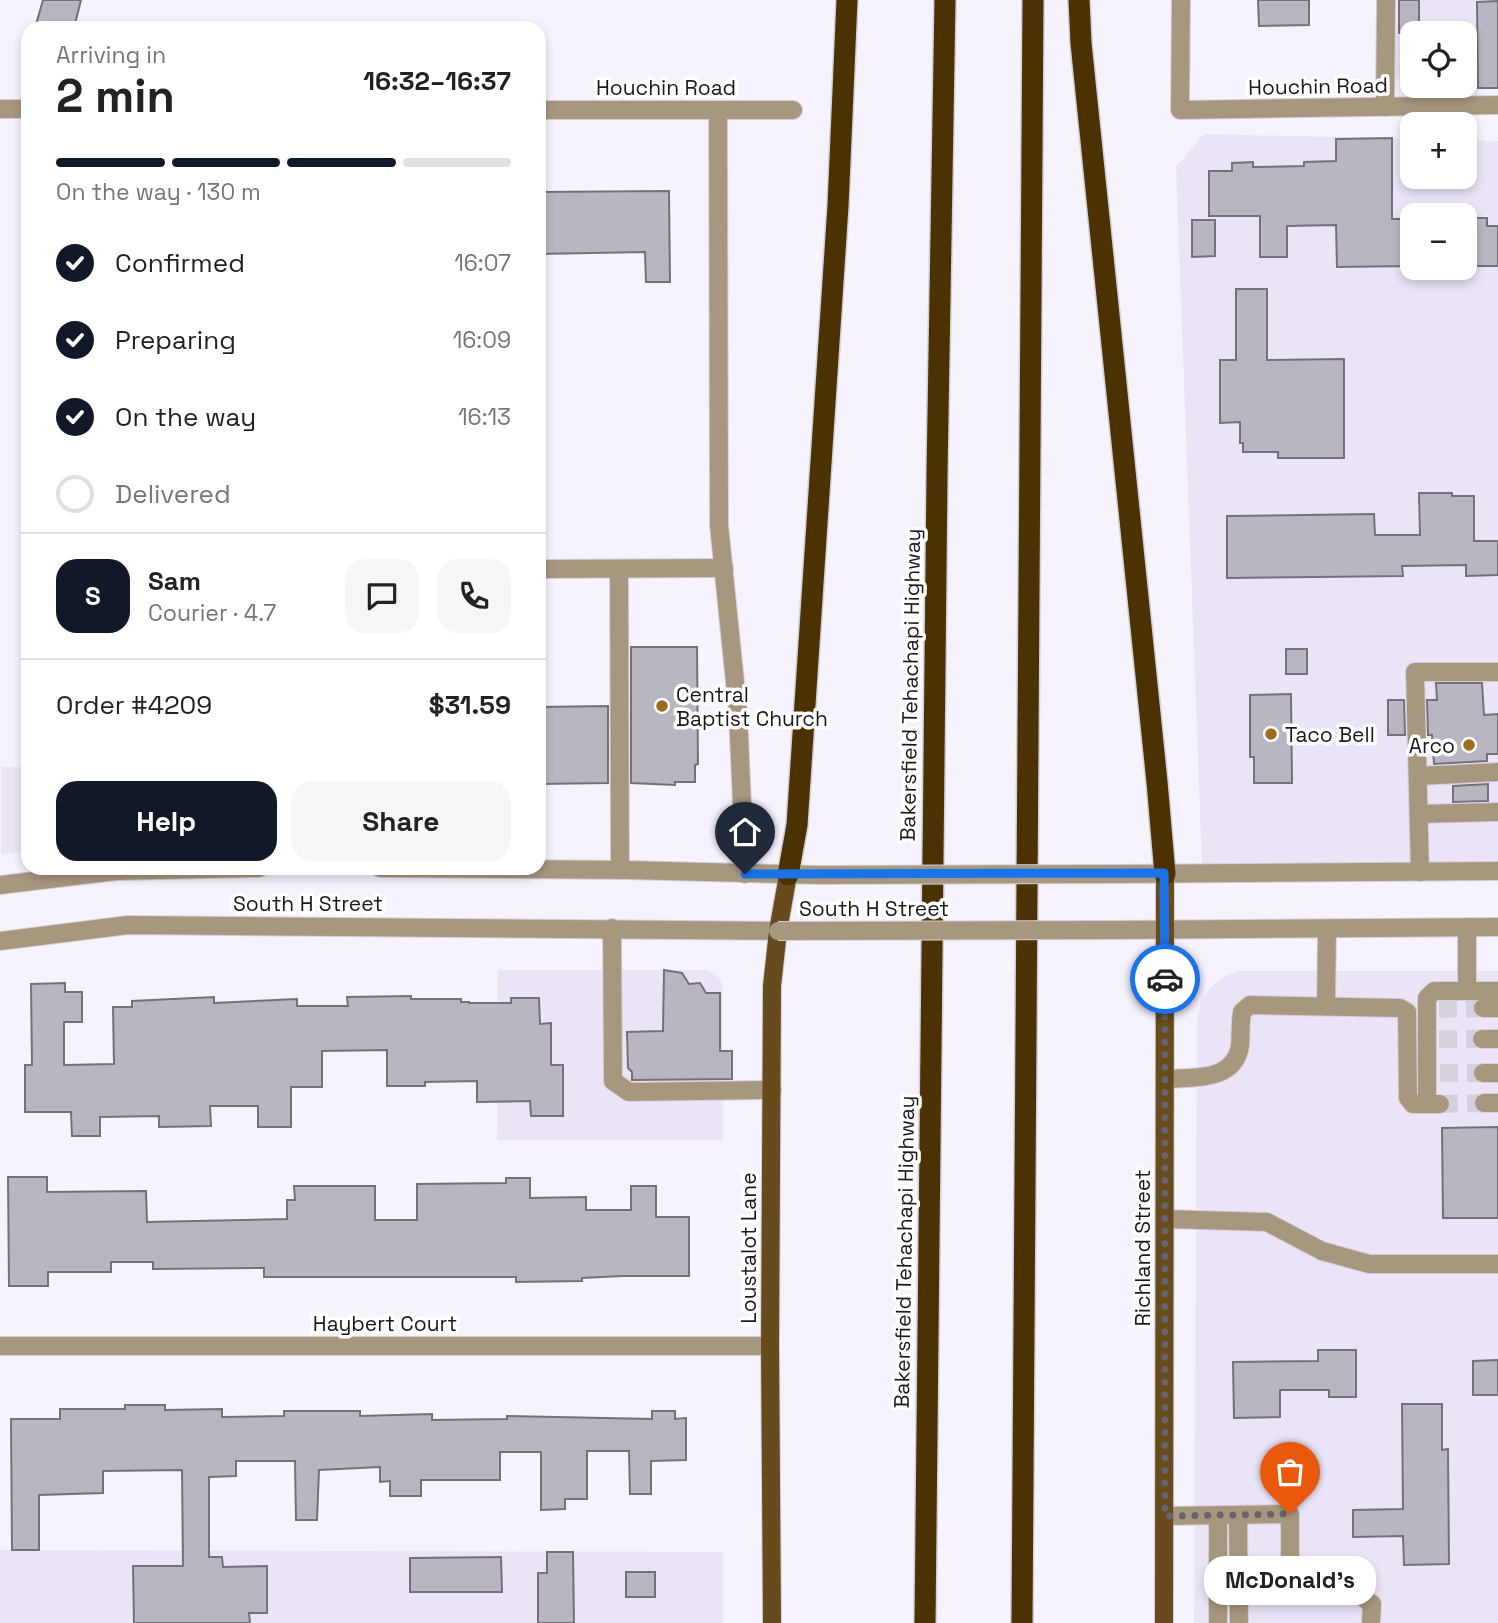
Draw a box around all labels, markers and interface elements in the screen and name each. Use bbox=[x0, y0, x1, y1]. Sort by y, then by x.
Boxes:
map controls bbox=[1400, 21, 1477, 280]
button: locate bbox=[1400, 21, 1477, 98]
text: Arriving in bbox=[56, 40, 166, 70]
text: 16:32–16:37 bbox=[363, 64, 511, 98]
text: 2 min bbox=[56, 67, 175, 125]
street label: Houchin Road bbox=[1248, 71, 1388, 101]
street label: Houchin Road bbox=[596, 74, 736, 101]
button: + bbox=[1400, 112, 1477, 189]
text: On the way · 130 m bbox=[56, 177, 261, 207]
button: − bbox=[1400, 203, 1477, 280]
icon: check bbox=[56, 244, 94, 282]
text: Confirmed bbox=[115, 246, 245, 280]
text: 16:07 bbox=[454, 248, 511, 278]
icon: check bbox=[56, 321, 94, 359]
text: Preparing bbox=[115, 323, 236, 357]
text: 16:09 bbox=[453, 325, 511, 355]
icon: check bbox=[56, 398, 94, 436]
text: On the way bbox=[115, 400, 256, 434]
text: 16:13 bbox=[458, 402, 511, 432]
text: Delivered bbox=[115, 477, 231, 511]
street label: Bakersfield Tehachapi Highway bbox=[894, 528, 926, 842]
button: chat bbox=[345, 559, 419, 633]
button: phone bbox=[437, 559, 511, 633]
text: Sam bbox=[148, 564, 201, 598]
text: S bbox=[85, 579, 101, 613]
text: Courier · 4.7 bbox=[148, 598, 276, 628]
place label: Central Baptist Church bbox=[676, 681, 828, 732]
text: Order #4209 bbox=[56, 688, 212, 722]
text: $31.59 bbox=[429, 688, 511, 722]
marker: Central Baptist Church bbox=[654, 698, 670, 714]
place label: Taco Bell bbox=[1285, 721, 1375, 748]
marker: Taco Bell bbox=[1263, 726, 1279, 742]
place label: Arco bbox=[1409, 732, 1455, 759]
marker: Arco bbox=[1461, 737, 1477, 753]
button: Help bbox=[56, 781, 277, 861]
button: Share bbox=[291, 781, 511, 861]
pin bbox=[715, 802, 775, 874]
icon: home bbox=[726, 813, 764, 851]
street label: South H Street bbox=[233, 890, 383, 917]
street label: South H Street bbox=[799, 895, 949, 922]
courier bbox=[1130, 944, 1200, 1014]
icon: car bbox=[1146, 960, 1184, 998]
street label: Bakersfield Tehachapi Highway bbox=[888, 1095, 920, 1409]
street label: Richland Street bbox=[1129, 1169, 1156, 1327]
street label: Loustalot Lane bbox=[735, 1172, 762, 1324]
street label: Haybert Court bbox=[313, 1310, 457, 1337]
pin bbox=[1260, 1442, 1320, 1514]
icon: bag bbox=[1271, 1453, 1309, 1491]
callout: McDonald's bbox=[1204, 1556, 1376, 1605]
text: McDonald's bbox=[1225, 1565, 1355, 1595]

